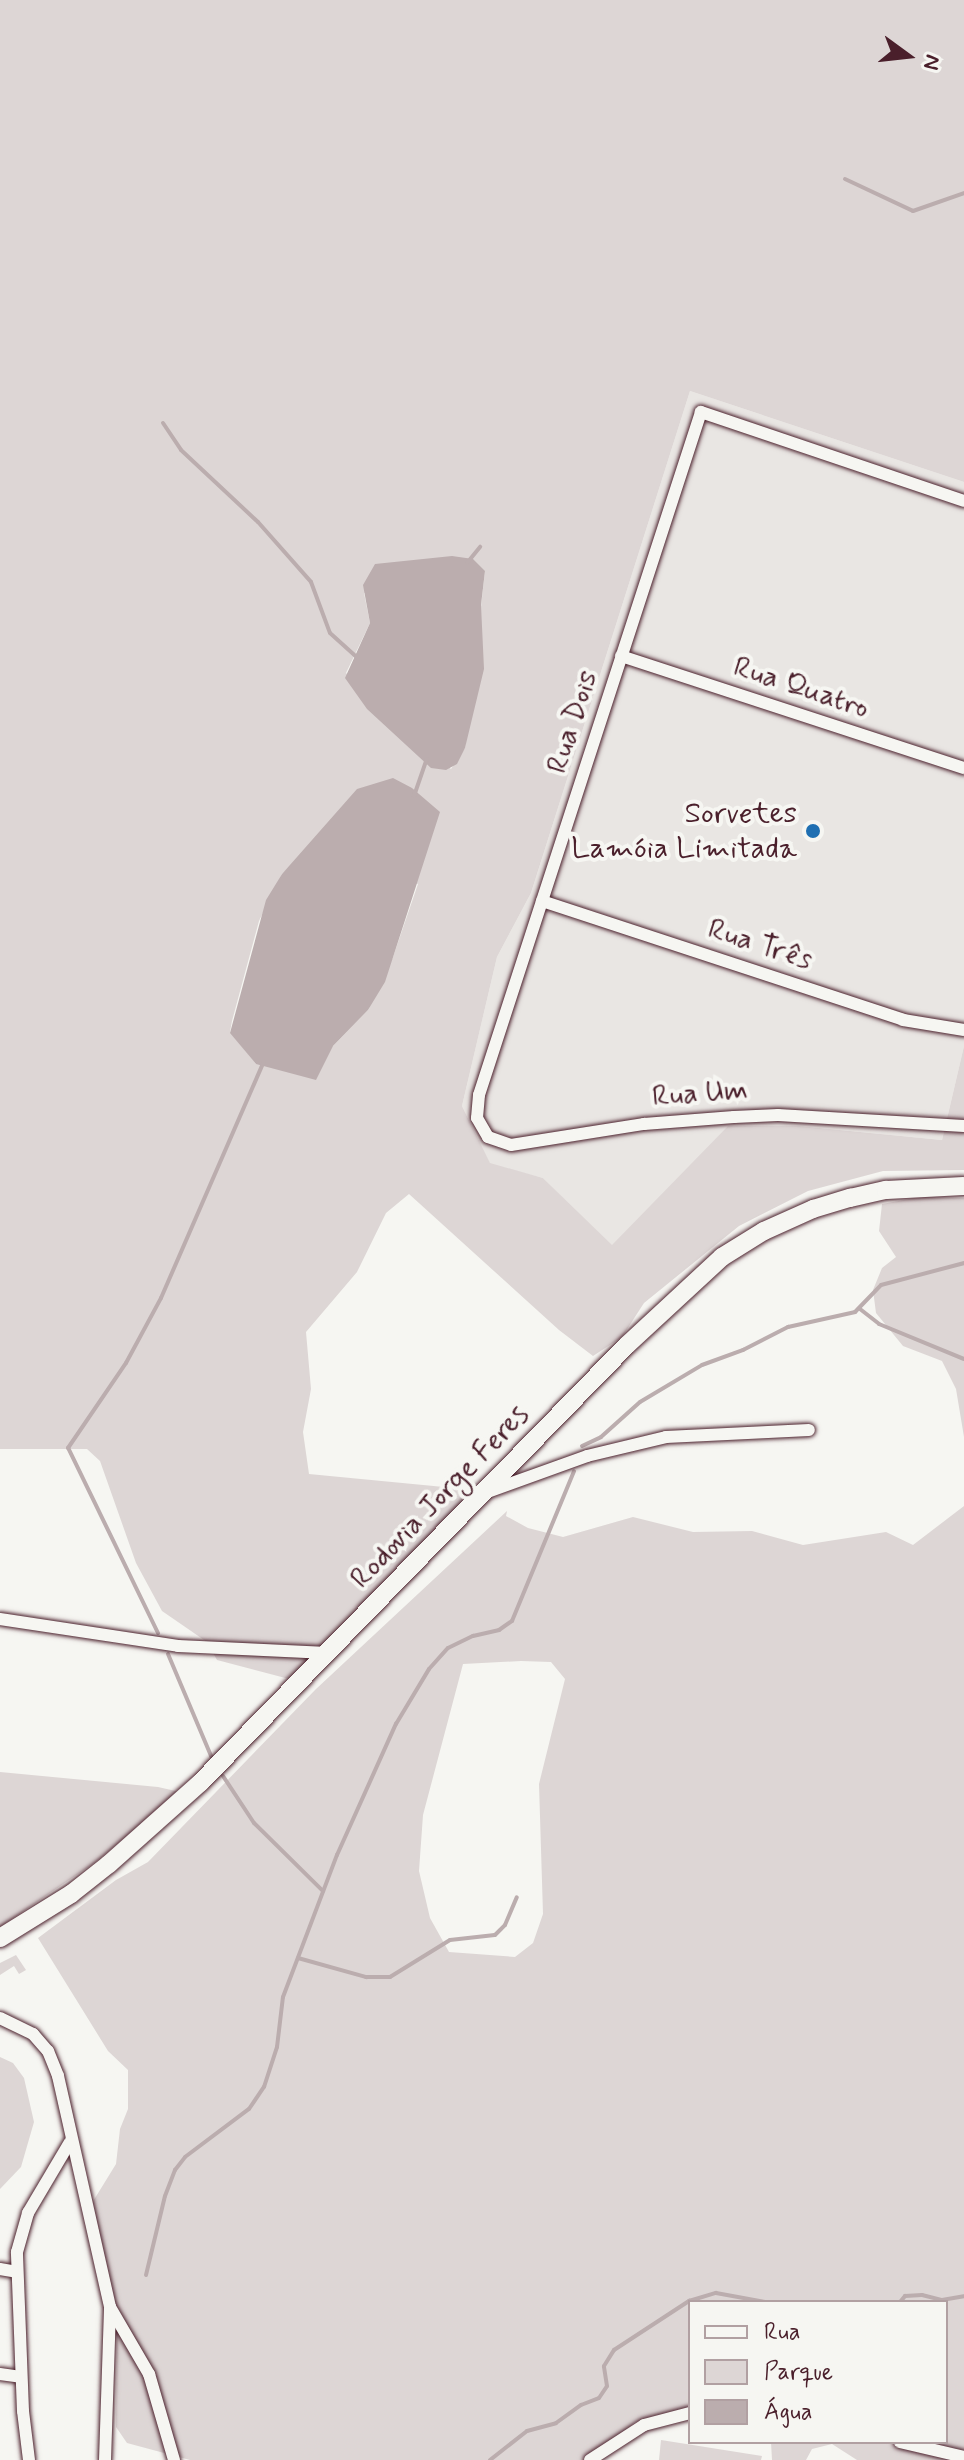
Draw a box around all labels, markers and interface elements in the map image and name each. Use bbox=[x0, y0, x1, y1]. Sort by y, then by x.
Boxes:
north arrow bbox=[868, 16, 948, 96]
text: N bbox=[916, 52, 947, 73]
street label: Rua Quatro bbox=[730, 650, 872, 726]
street label: Rua Dois bbox=[539, 665, 607, 779]
place label: Sorvetes Lamóia Limitada bbox=[572, 796, 797, 866]
marker: Sorvetes Lamóia Limitada bbox=[804, 822, 822, 840]
street label: Rua Três bbox=[703, 911, 817, 979]
street label: Rua Um bbox=[650, 1073, 750, 1115]
street label: Rodovia Jorge Feres bbox=[342, 1397, 538, 1597]
legend bbox=[688, 2300, 948, 2444]
text: Rua bbox=[764, 2317, 801, 2348]
text: Parque bbox=[764, 2357, 833, 2388]
text: Água bbox=[764, 2397, 813, 2428]

